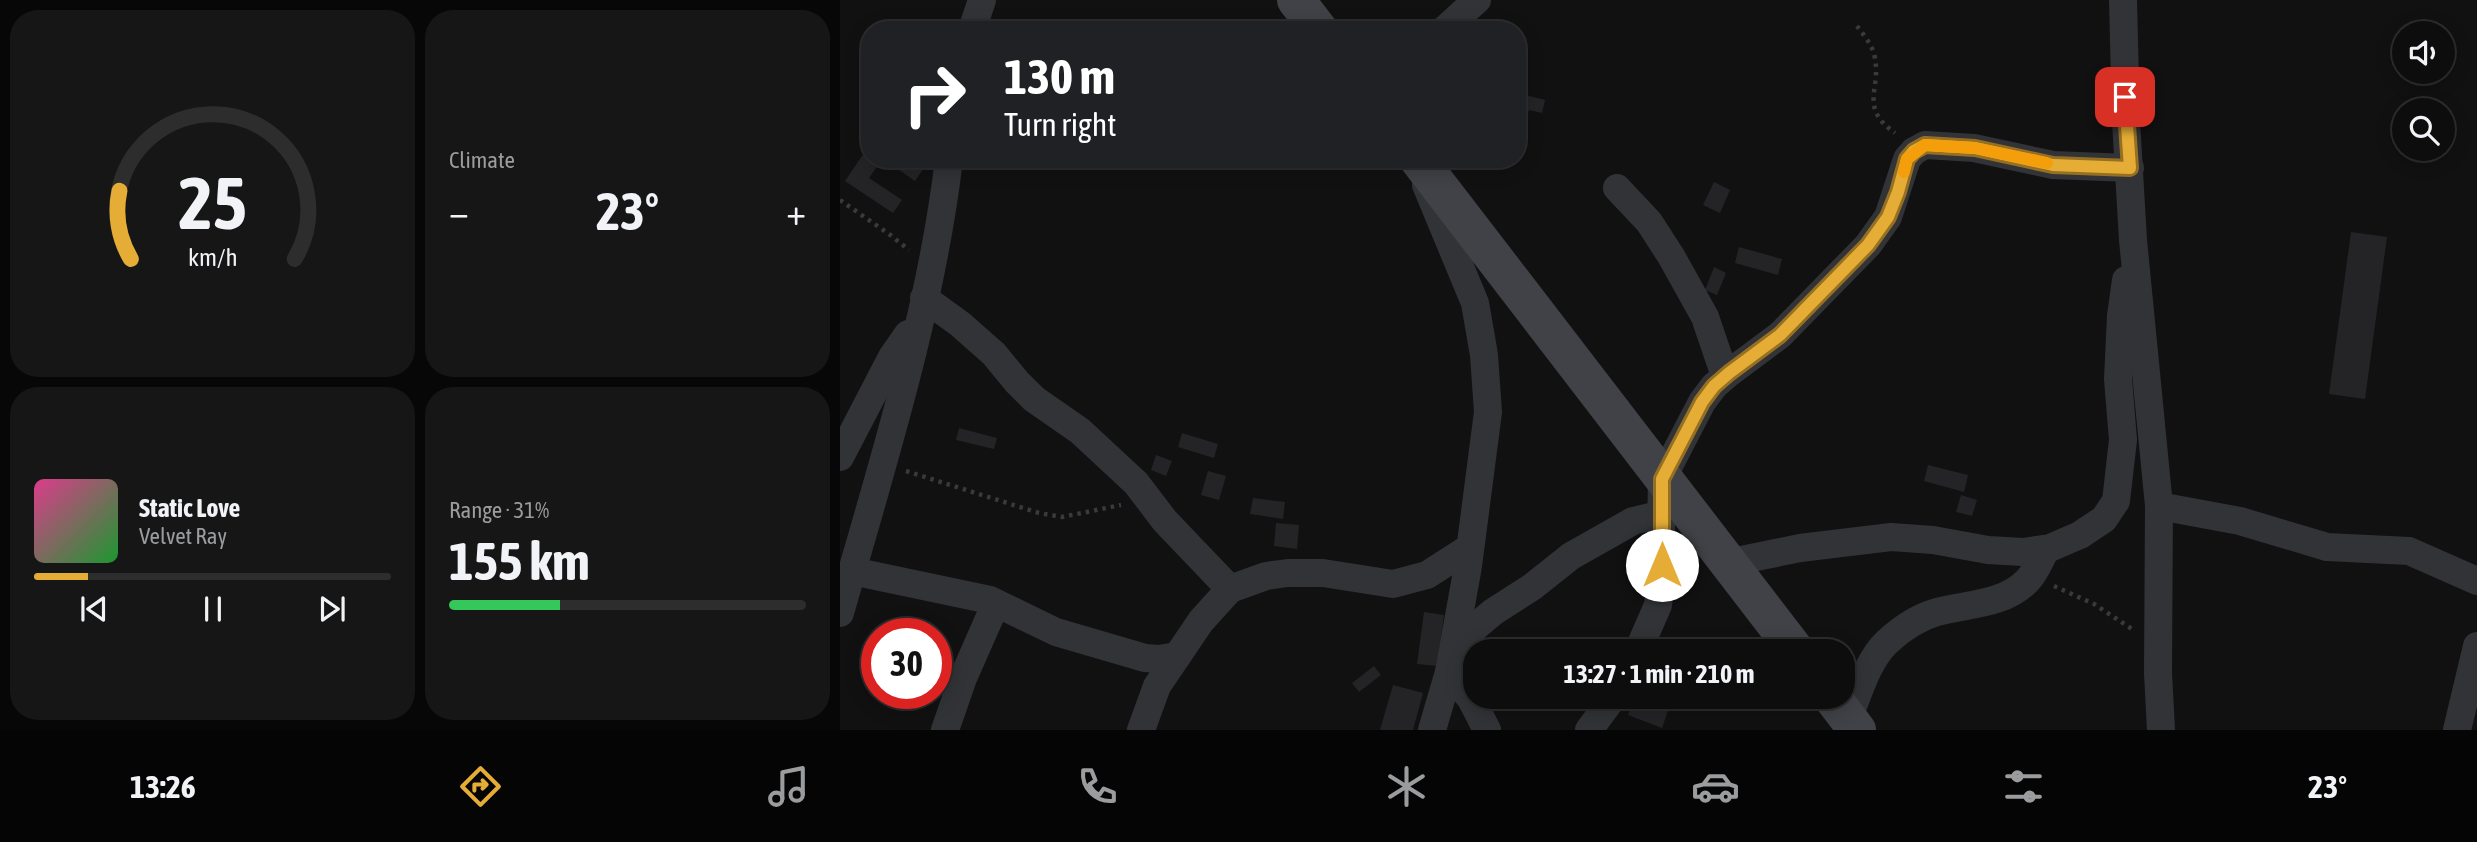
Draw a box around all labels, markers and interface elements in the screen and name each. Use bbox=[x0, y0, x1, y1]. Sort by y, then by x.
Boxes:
map controls bbox=[2392, 21, 2455, 161]
button: sound bbox=[2392, 21, 2455, 84]
text: 130 m bbox=[1004, 48, 1115, 104]
icon: right bbox=[889, 49, 980, 140]
pin bbox=[2095, 67, 2155, 127]
icon: arrive bbox=[2106, 78, 2144, 116]
button: search bbox=[2392, 98, 2455, 161]
text: Turn right bbox=[1004, 106, 1117, 143]
text: Climate bbox=[449, 147, 515, 173]
text: 25 bbox=[178, 162, 247, 245]
text: 23° bbox=[596, 181, 659, 241]
text: − bbox=[449, 190, 469, 233]
text: + bbox=[786, 190, 806, 233]
text: km/h bbox=[188, 243, 237, 271]
text: Static Love bbox=[139, 493, 240, 523]
text: Range · 31% bbox=[449, 497, 549, 523]
text: Velvet Ray bbox=[139, 523, 227, 549]
position arrow bbox=[1625, 528, 1699, 602]
text: 155 km bbox=[449, 531, 590, 591]
icon: previous bbox=[75, 590, 113, 628]
icon: pause bbox=[194, 590, 232, 628]
icon: next bbox=[313, 590, 351, 628]
speed limit sign: 30 bbox=[861, 618, 952, 709]
text: 13:27 · 1 min · 210 m bbox=[1564, 659, 1754, 689]
icon: directions bbox=[456, 762, 505, 811]
icon: music bbox=[764, 762, 813, 811]
icon: phone bbox=[1073, 762, 1122, 811]
icon: climate bbox=[1382, 762, 1431, 811]
icon: car bbox=[1691, 762, 1740, 811]
icon: filters bbox=[1999, 762, 2048, 811]
text: 13:26 bbox=[130, 768, 196, 805]
text: 23° bbox=[2308, 768, 2347, 805]

